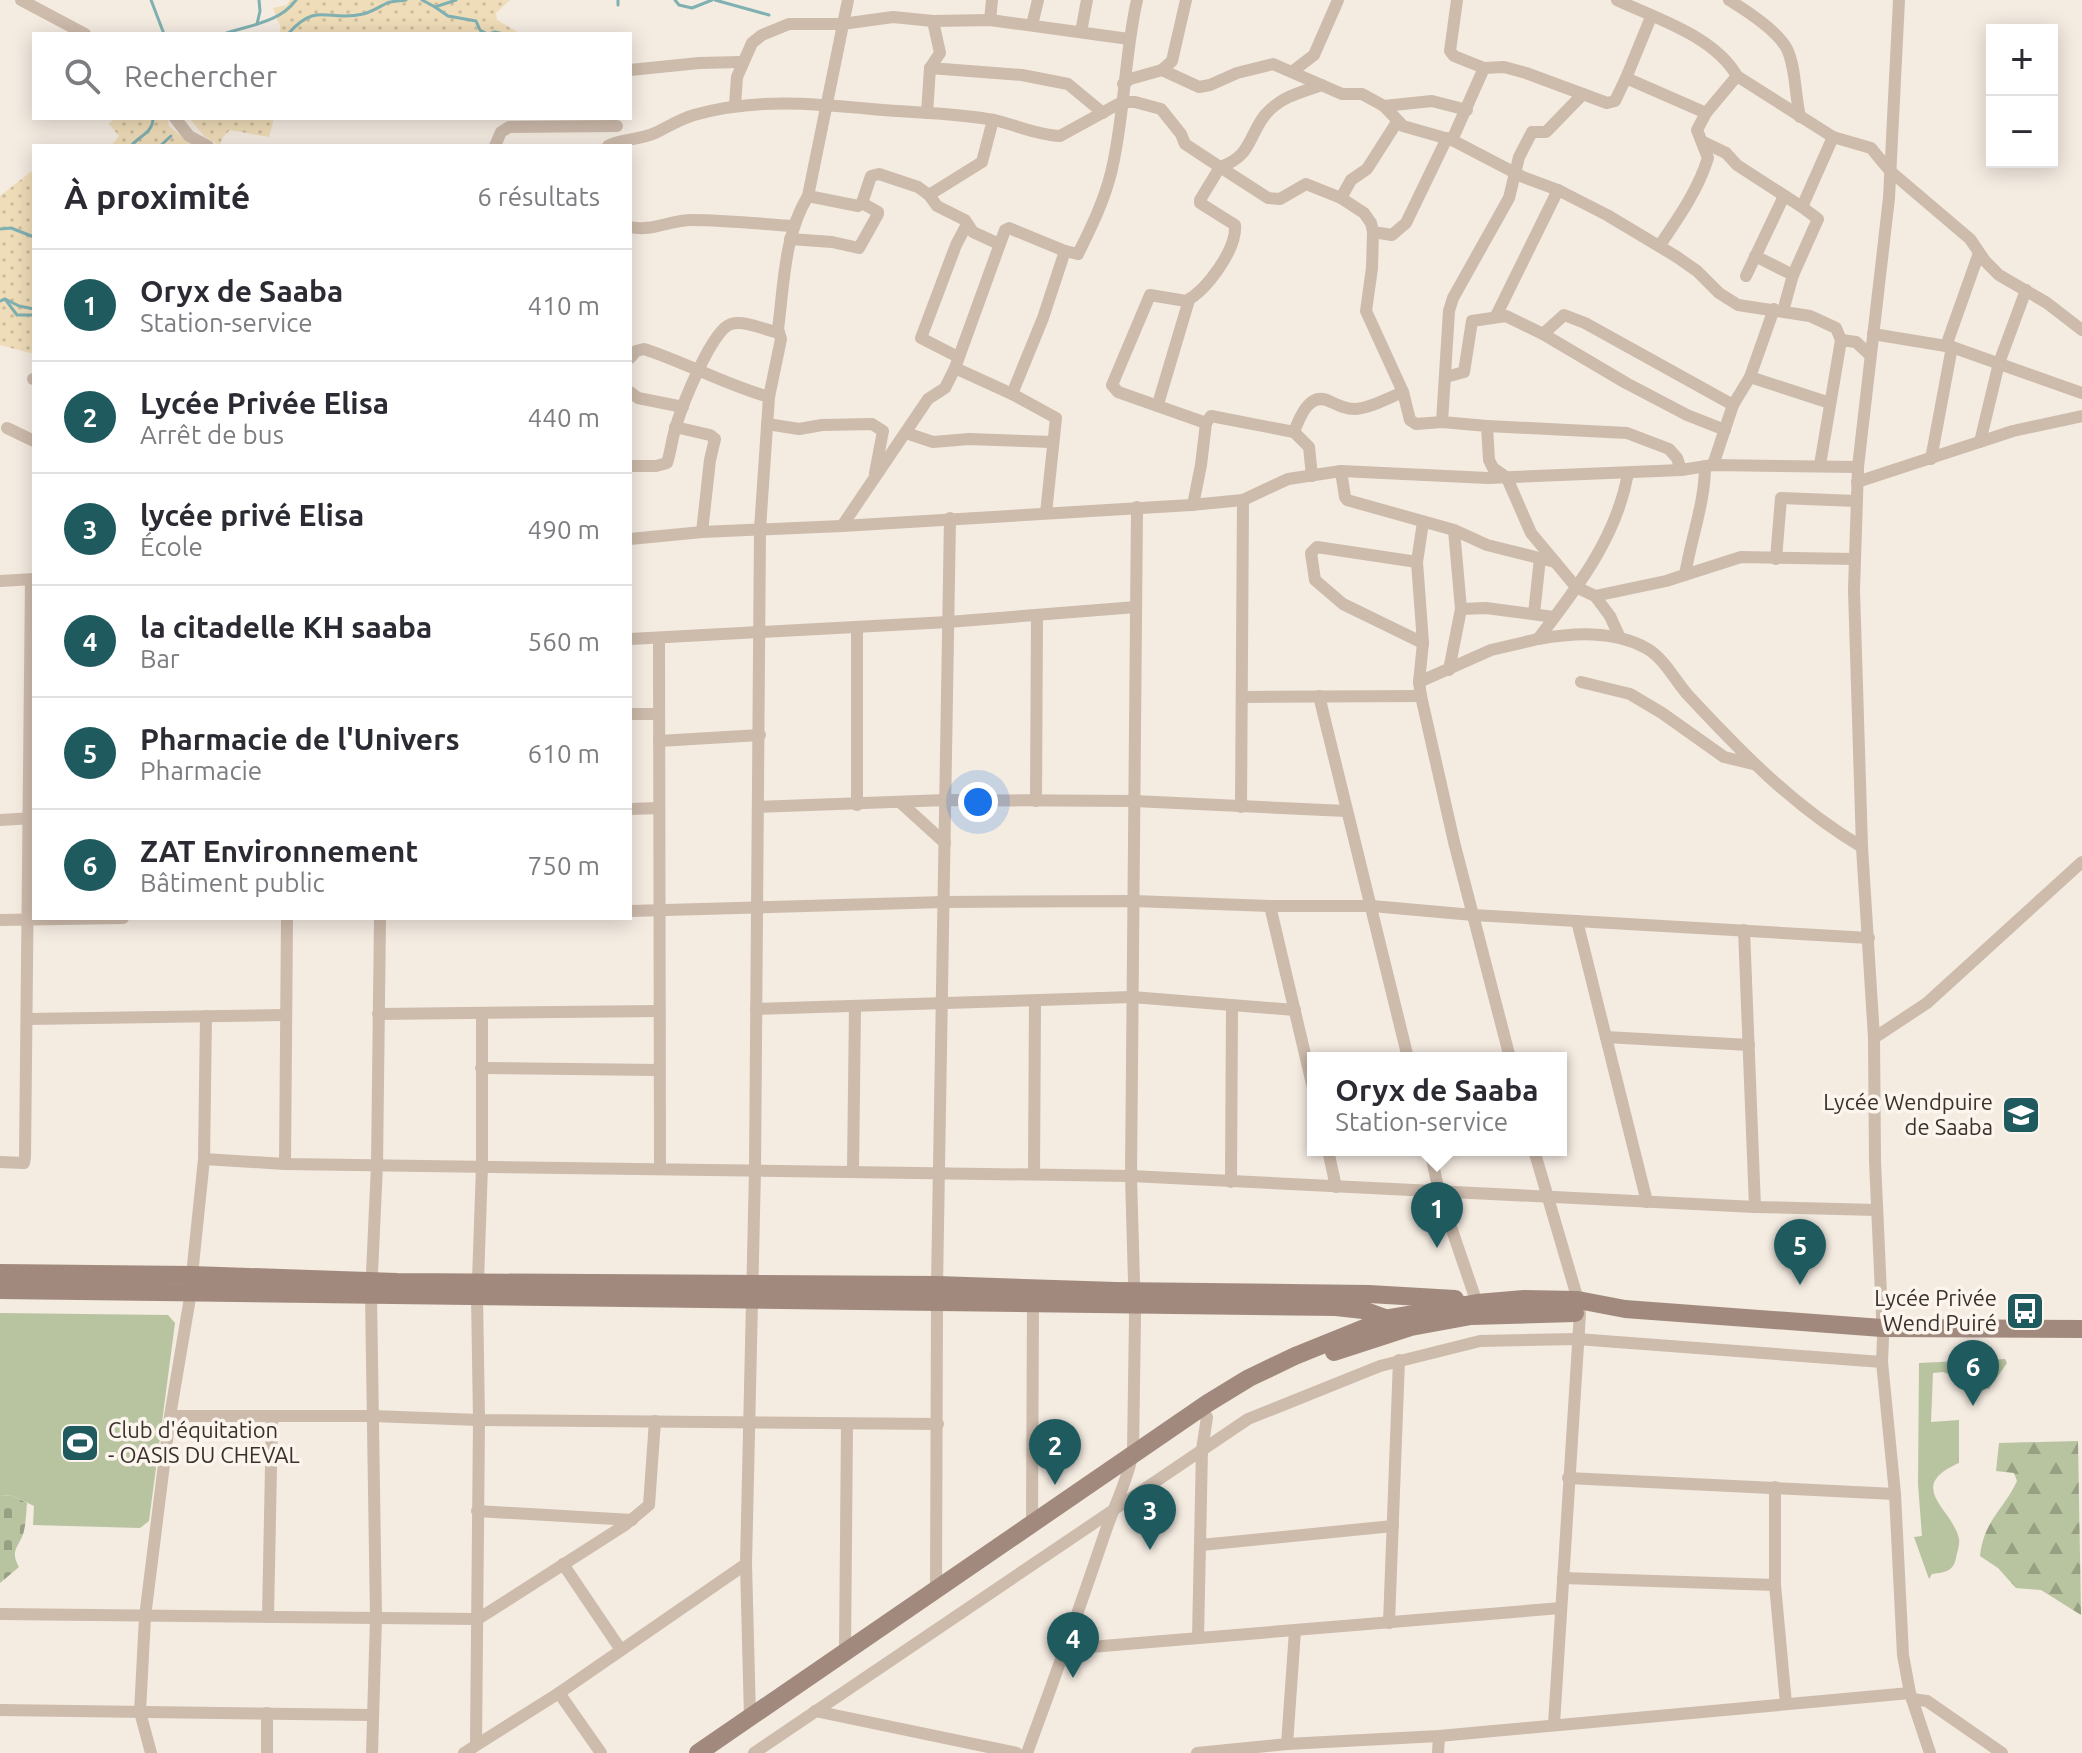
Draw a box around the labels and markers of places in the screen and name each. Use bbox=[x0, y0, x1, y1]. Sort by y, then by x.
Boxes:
place label: Lycée Wendpuire de Saaba bbox=[1823, 1089, 1993, 1139]
school or university icon: Lycée Wendpuire de Saaba bbox=[2000, 1094, 2042, 1136]
pin: 1 bbox=[1411, 1182, 1463, 1248]
pin: 5 bbox=[1774, 1219, 1826, 1285]
place label: Lycée Privée Wend Puiré bbox=[1874, 1285, 1997, 1335]
bus stop icon: Lycée Privée Wend Puiré bbox=[2004, 1290, 2046, 1332]
pin: 6 bbox=[1947, 1340, 1999, 1406]
place label: Club d'équitation - OASIS DU CHEVAL bbox=[108, 1417, 300, 1467]
pin: 2 bbox=[1029, 1419, 1081, 1485]
sports icon: Club d'équitation - OASIS DU CHEVAL bbox=[59, 1422, 101, 1464]
pin: 3 bbox=[1124, 1484, 1176, 1550]
pin: 4 bbox=[1047, 1612, 1099, 1678]

